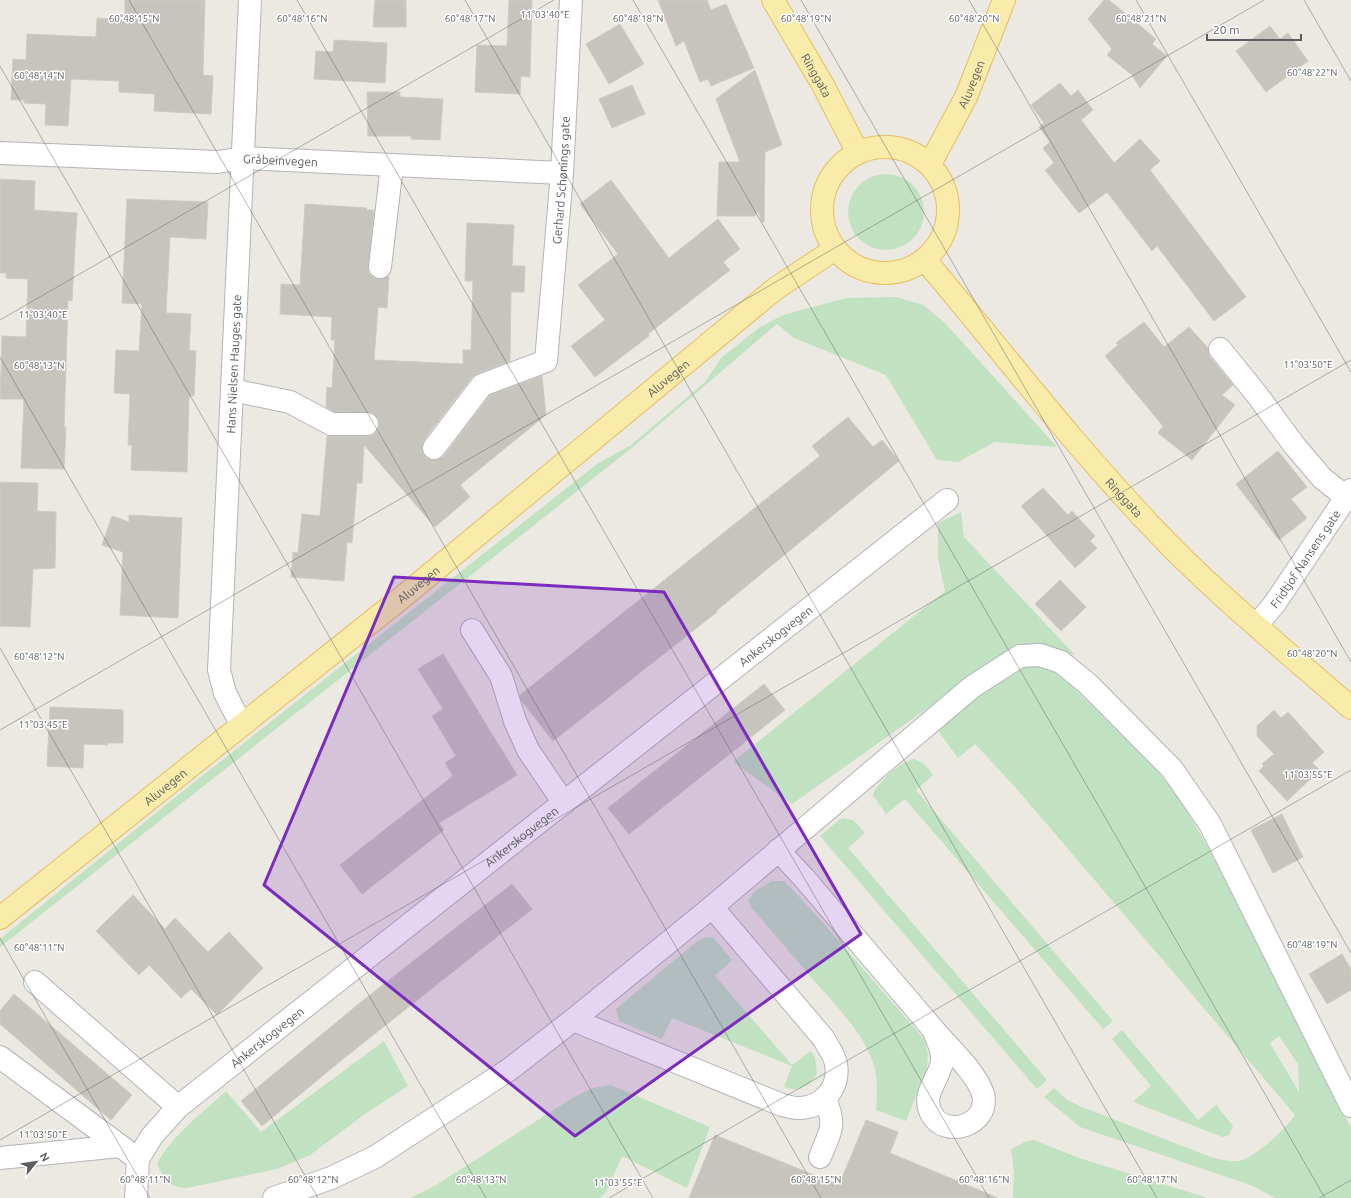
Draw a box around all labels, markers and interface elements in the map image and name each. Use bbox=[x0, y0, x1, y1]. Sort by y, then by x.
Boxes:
text: 11°03'40"E bbox=[520, 9, 570, 20]
text: 60°48'15"N bbox=[109, 13, 159, 24]
text: 60°48'16"N bbox=[277, 13, 327, 24]
text: 60°48'17"N bbox=[445, 13, 495, 24]
text: 60°48'18"N bbox=[613, 13, 663, 24]
text: 60°48'19"N bbox=[781, 13, 831, 24]
text: 60°48'20"N bbox=[949, 13, 999, 24]
text: 60°48'21"N bbox=[1116, 13, 1166, 24]
scale bar bbox=[1207, 16, 1301, 42]
text: 20 m bbox=[1213, 23, 1240, 36]
street label: Ringgata bbox=[799, 51, 834, 99]
street label: Aluvegen bbox=[955, 58, 986, 110]
text: 60°48'22"N bbox=[1287, 67, 1337, 78]
text: 60°48'14"N bbox=[14, 70, 64, 81]
street label: Gerhard Schønings gate bbox=[549, 116, 571, 245]
street label: Gråbeinvegen bbox=[243, 152, 318, 168]
street label: Hans Nielsen Hauges gate bbox=[223, 294, 243, 434]
text: 11°03'40"E bbox=[18, 309, 68, 320]
street label: Aluvegen bbox=[644, 357, 691, 399]
text: 11°03'50"E bbox=[1283, 359, 1333, 370]
text: 60°48'13"N bbox=[14, 360, 64, 371]
street label: Ringgata bbox=[1104, 475, 1145, 519]
street label: Fridtjof Nansens gate bbox=[1267, 507, 1342, 610]
street label: Aluvegen bbox=[394, 563, 442, 605]
street label: Ankerskogvegen bbox=[736, 603, 815, 668]
text: 60°48'20"N bbox=[1287, 648, 1337, 659]
text: 60°48'12"N bbox=[14, 651, 64, 662]
text: 11°03'45"E bbox=[18, 719, 68, 730]
street label: Aluvegen bbox=[141, 766, 189, 807]
text: 11°03'55"E bbox=[1283, 769, 1333, 780]
street label: Ankerskogvegen bbox=[482, 803, 560, 869]
text: 60°48'19"N bbox=[1287, 939, 1337, 950]
text: 60°48'11"N bbox=[14, 942, 64, 953]
street label: Ankerskogvegen bbox=[228, 1004, 306, 1070]
text: 11°03'50"E bbox=[18, 1129, 68, 1140]
north arrow bbox=[16, 1142, 56, 1182]
text: N bbox=[37, 1150, 52, 1164]
text: 60°48'11"N bbox=[120, 1174, 170, 1185]
text: 60°48'12"N bbox=[288, 1174, 338, 1185]
text: 60°48'13"N bbox=[456, 1174, 506, 1185]
text: 60°48'15"N bbox=[791, 1174, 841, 1185]
text: 60°48'16"N bbox=[959, 1174, 1009, 1185]
text: 60°48'17"N bbox=[1127, 1174, 1177, 1185]
text: 11°03'55"E bbox=[593, 1177, 643, 1188]

